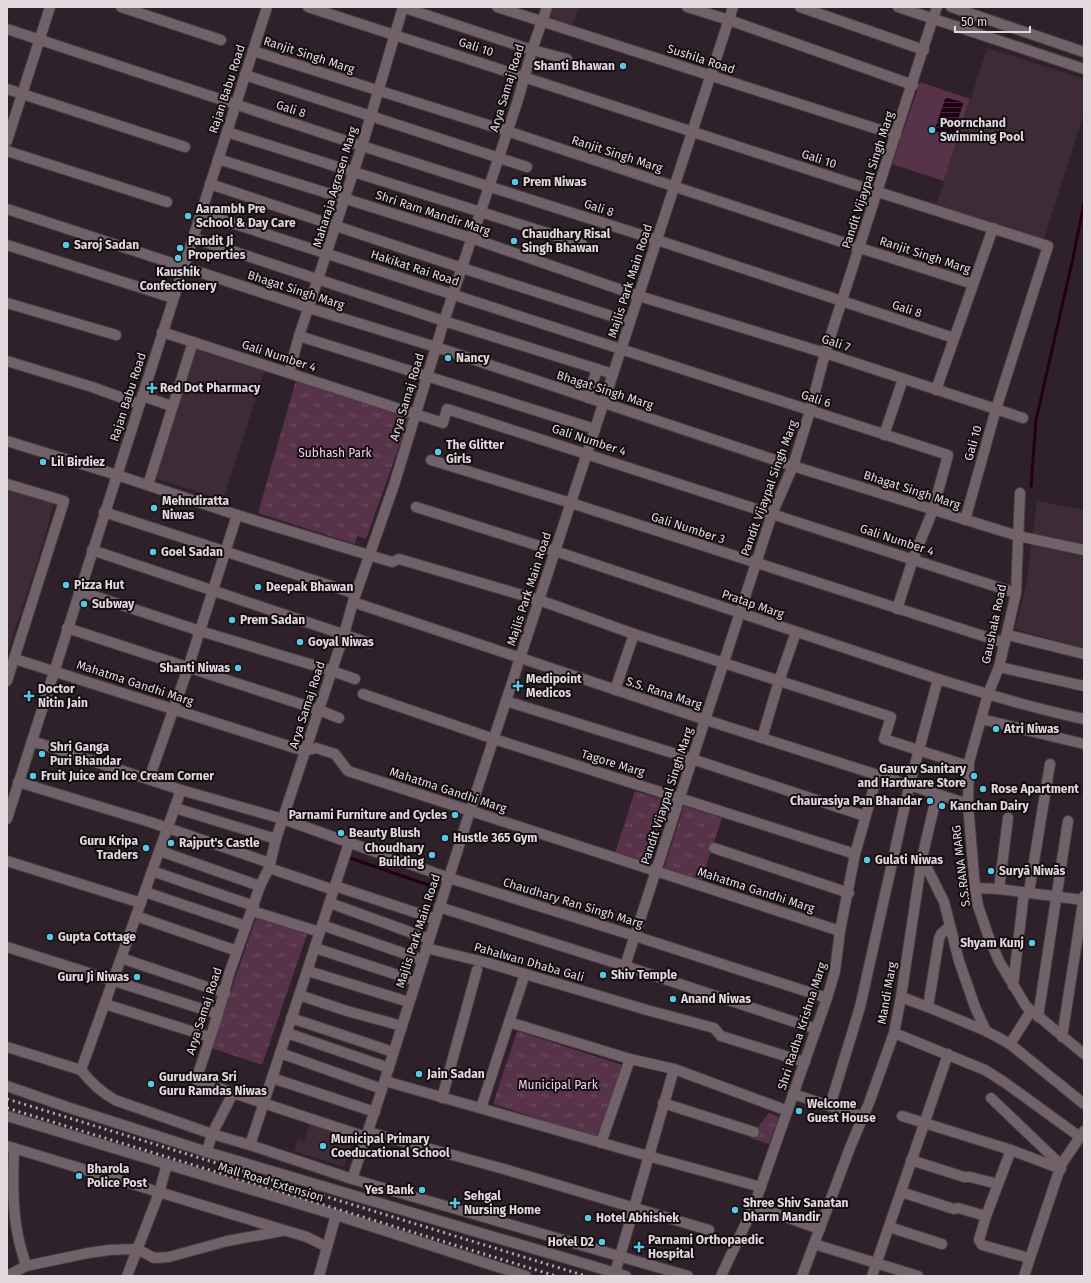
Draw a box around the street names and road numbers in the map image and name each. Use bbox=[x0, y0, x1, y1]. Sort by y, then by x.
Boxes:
street label: Ranjit Singh Marg bbox=[262, 34, 357, 77]
street label: Gali 10 bbox=[457, 35, 496, 59]
street label: Sushila Road bbox=[665, 41, 737, 77]
street label: Arya Samaj Road bbox=[487, 42, 527, 134]
street label: Rajan Babu Road bbox=[206, 43, 248, 135]
street label: Gali 8 bbox=[274, 98, 308, 121]
street label: Pandit Vijaypal Singh Marg bbox=[839, 109, 897, 250]
street label: Maharaja Agrasen Marg bbox=[310, 124, 360, 249]
street label: Ranjit Singh Marg bbox=[570, 133, 665, 176]
street label: Gali 10 bbox=[800, 147, 839, 171]
street label: Shri Ram Mandir Marg bbox=[374, 188, 493, 238]
street label: Gali 8 bbox=[582, 197, 616, 220]
street label: Majlis Park Main Road bbox=[605, 222, 655, 340]
street label: Ranjit Singh Marg bbox=[878, 234, 973, 277]
street label: Hakikat Rai Road bbox=[369, 247, 461, 289]
street label: Bhagat Singh Marg bbox=[246, 268, 347, 312]
street label: Gali 8 bbox=[890, 298, 924, 321]
street label: Gali 7 bbox=[820, 332, 852, 354]
street label: Gali Number 4 bbox=[240, 337, 319, 375]
street label: Rajan Babu Road bbox=[107, 351, 149, 443]
street label: Arya Samaj Road bbox=[387, 351, 427, 443]
street label: Bhagat Singh Marg bbox=[555, 368, 656, 412]
street label: Gali 6 bbox=[799, 388, 833, 410]
street label: Pandit Vijaypal Singh Marg bbox=[738, 417, 800, 558]
street label: Gali Number 4 bbox=[550, 421, 629, 459]
street label: Gali 10 bbox=[961, 423, 985, 462]
street label: Bhagat Singh Marg bbox=[862, 468, 963, 512]
street label: Gali Number 3 bbox=[649, 509, 727, 547]
street label: Gali Number 4 bbox=[858, 521, 937, 559]
street label: Majlis Park Main Road bbox=[504, 530, 554, 648]
street label: Gaushala Road bbox=[979, 583, 1009, 665]
street label: Pratap Marg bbox=[720, 587, 787, 621]
street label: Mahatma Gandhi Marg bbox=[75, 657, 196, 709]
street label: Arya Samaj Road bbox=[286, 660, 328, 750]
street label: S.S. Rana Marg bbox=[624, 674, 704, 712]
street label: Pandit Vijaypal Singh Marg bbox=[638, 725, 696, 866]
street label: Tagore Marg bbox=[580, 747, 647, 780]
street label: Mahatma Gandhi Marg bbox=[388, 764, 509, 816]
street label: S.S.RANA MARG bbox=[949, 824, 973, 908]
street label: Mahatma Gandhi Marg bbox=[696, 864, 817, 916]
street label: Majlis Park Main Road bbox=[393, 872, 443, 990]
street label: Chaudhary Ran Singh Marg bbox=[501, 875, 645, 931]
street label: Pahalwan Dhaba Gali bbox=[472, 940, 586, 984]
street label: Shri Radha Krishna Marg bbox=[775, 960, 829, 1092]
street label: Mandi Marg bbox=[875, 960, 900, 1025]
street label: Arya Samaj Road bbox=[183, 966, 225, 1056]
street label: Mall Road Extension bbox=[216, 1159, 326, 1205]

